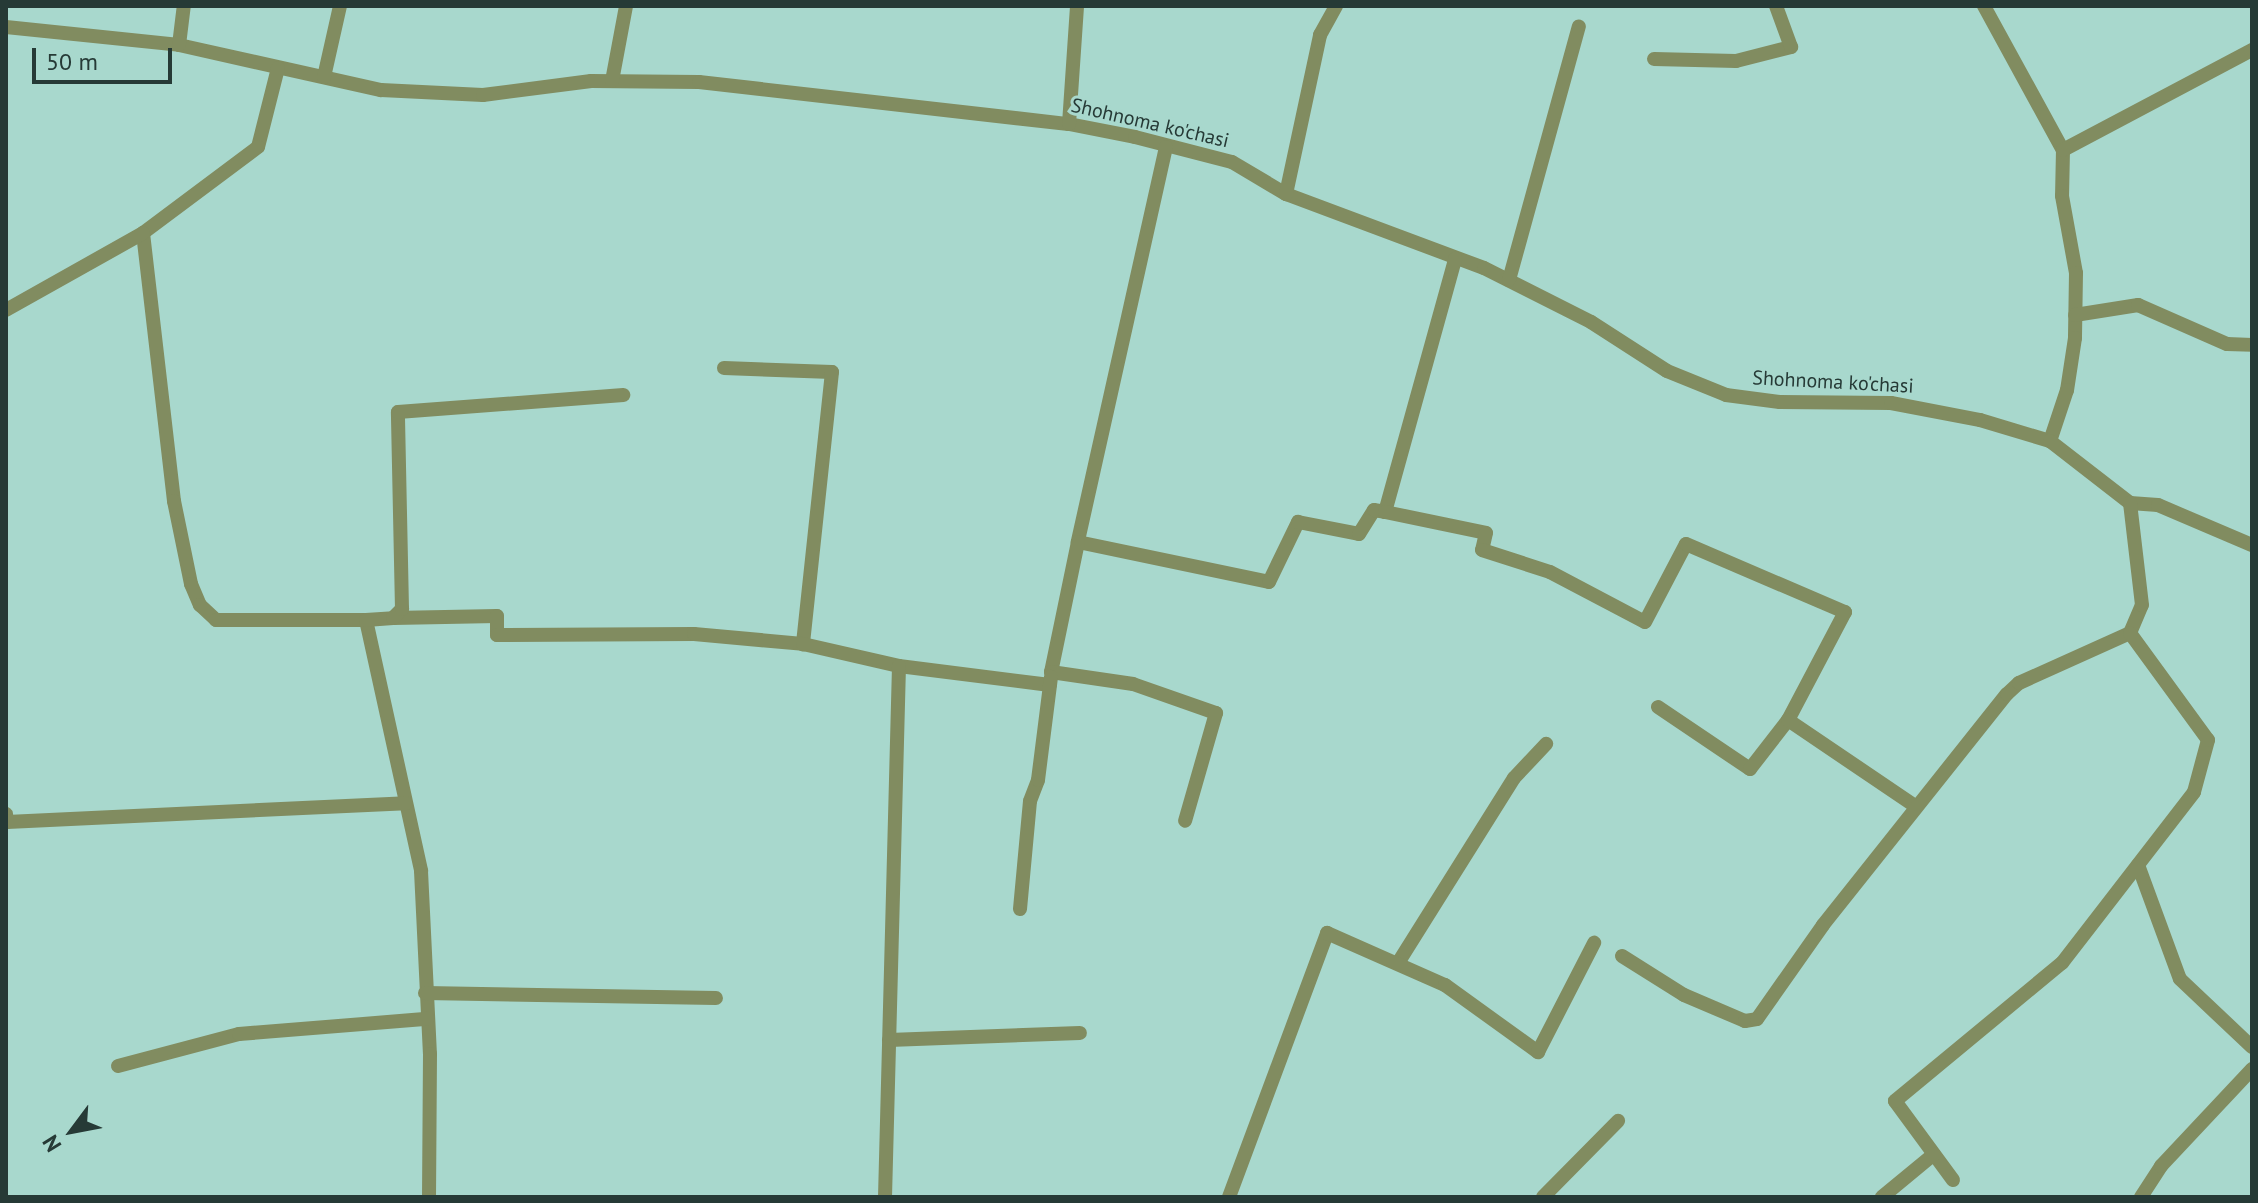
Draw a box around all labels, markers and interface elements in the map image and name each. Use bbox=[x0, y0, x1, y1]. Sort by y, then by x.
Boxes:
scale bar bbox=[36, 32, 176, 82]
text: 50 m bbox=[46, 46, 98, 77]
street label: Shohnoma ko'chasi bbox=[1069, 93, 1231, 153]
street label: Shohnoma ko'chasi bbox=[1752, 366, 1914, 398]
north arrow bbox=[32, 1091, 112, 1171]
text: N bbox=[36, 1130, 67, 1157]

